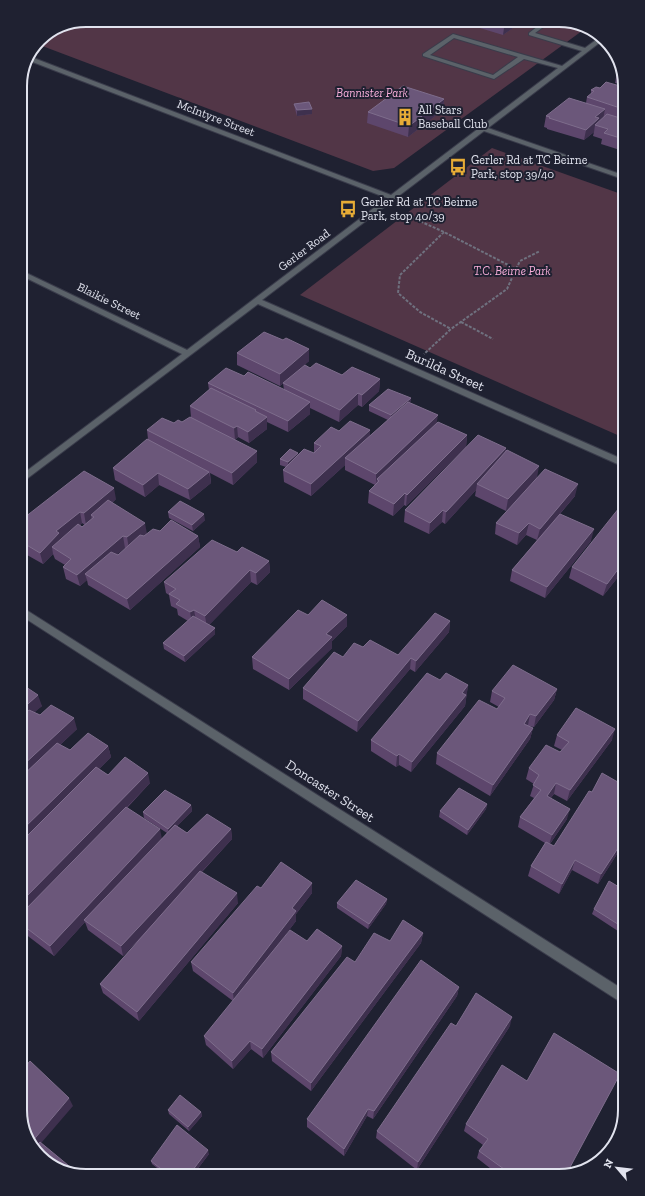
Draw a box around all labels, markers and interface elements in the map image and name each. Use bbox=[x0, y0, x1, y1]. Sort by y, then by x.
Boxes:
park label: Bannister Park bbox=[336, 86, 409, 100]
street label: McIntyre Street bbox=[175, 97, 257, 139]
place label: All Stars Baseball Club bbox=[418, 103, 487, 131]
building icon: All Stars Baseball Club bbox=[395, 107, 415, 127]
place label: Gerler Rd at TC Beirne Park, stop 39/40 bbox=[471, 153, 588, 181]
bus stop icon: Gerler Rd at TC Beirne Park, stop 39/40 bbox=[448, 157, 468, 177]
place label: Gerler Rd at TC Beirne Park, stop 40/39 bbox=[361, 195, 478, 223]
bus stop icon: Gerler Rd at TC Beirne Park, stop 40/39 bbox=[338, 199, 358, 219]
street label: Gerler Road bbox=[275, 226, 333, 274]
park label: T.C. Beirne Park bbox=[473, 264, 551, 278]
street label: Blaikie Street bbox=[75, 280, 144, 323]
street label: Burilda Street bbox=[403, 345, 488, 395]
street label: Doncaster Street bbox=[283, 756, 378, 826]
north arrow bbox=[597, 1148, 637, 1188]
text: N bbox=[601, 1156, 617, 1170]

